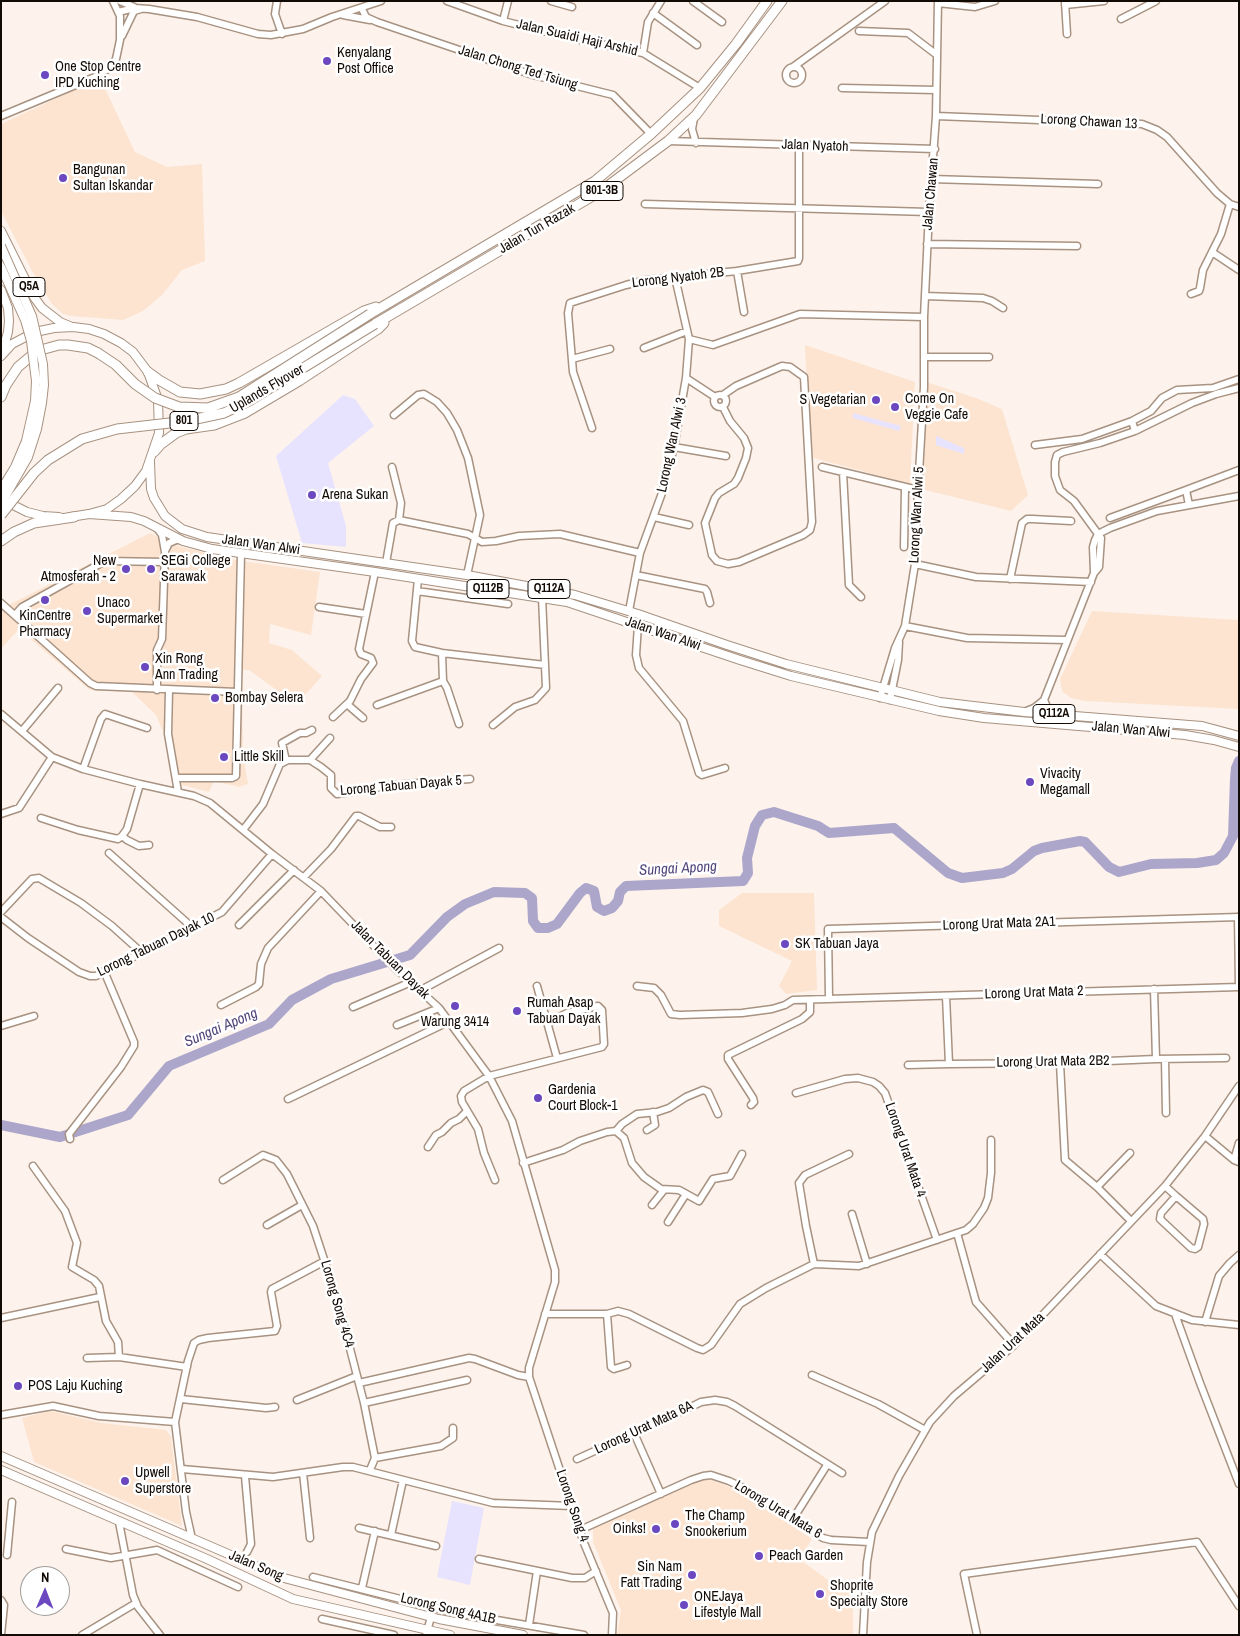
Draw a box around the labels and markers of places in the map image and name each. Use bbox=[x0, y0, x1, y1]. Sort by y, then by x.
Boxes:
place label: Kenyalang Post Office bbox=[337, 45, 394, 78]
marker: Kenyalang Post Office bbox=[321, 55, 333, 67]
place label: One Stop Centre IPD Kuching bbox=[55, 59, 141, 92]
marker: One Stop Centre IPD Kuching bbox=[39, 69, 51, 81]
place label: Bangunan Sultan Iskandar bbox=[73, 162, 153, 194]
marker: Bangunan Sultan Iskandar bbox=[57, 172, 69, 184]
place label: Come On Veggie Cafe bbox=[905, 391, 968, 424]
place label: S Vegetarian bbox=[800, 392, 866, 408]
marker: S Vegetarian bbox=[870, 394, 882, 406]
marker: Come On Veggie Cafe bbox=[889, 401, 901, 413]
place label: Arena Sukan bbox=[322, 487, 388, 503]
marker: Arena Sukan bbox=[306, 489, 318, 501]
place label: New Atmosferah - 2 bbox=[41, 553, 116, 586]
place label: SEGi College Sarawak bbox=[161, 553, 231, 586]
marker: New Atmosferah - 2 bbox=[120, 563, 132, 575]
marker: SEGi College Sarawak bbox=[145, 563, 157, 575]
marker: KinCentre Pharmacy bbox=[39, 594, 51, 606]
place label: Unaco Supermarket bbox=[97, 595, 163, 628]
marker: Unaco Supermarket bbox=[81, 605, 93, 617]
place label: KinCentre Pharmacy bbox=[19, 608, 71, 640]
place label: Xin Rong Ann Trading bbox=[155, 651, 218, 684]
marker: Xin Rong Ann Trading bbox=[139, 661, 151, 673]
place label: Bombay Selera bbox=[225, 690, 303, 706]
marker: Bombay Selera bbox=[209, 692, 221, 704]
place label: Little Skill bbox=[234, 749, 284, 765]
marker: Little Skill bbox=[218, 751, 230, 763]
place label: Vivacity Megamall bbox=[1040, 766, 1090, 799]
marker: Vivacity Megamall bbox=[1024, 776, 1036, 788]
place label: SK Tabuan Jaya bbox=[795, 936, 879, 952]
marker: SK Tabuan Jaya bbox=[779, 938, 791, 950]
place label: Rumah Asap Tabuan Dayak bbox=[527, 995, 601, 1028]
marker: Warung 3414 bbox=[449, 1000, 461, 1012]
marker: Rumah Asap Tabuan Dayak bbox=[511, 1005, 523, 1017]
place label: Warung 3414 bbox=[421, 1014, 489, 1030]
place label: Gardenia Court Block-1 bbox=[548, 1082, 618, 1114]
marker: Gardenia Court Block-1 bbox=[532, 1092, 544, 1104]
place label: POS Laju Kuching bbox=[28, 1378, 122, 1394]
marker: POS Laju Kuching bbox=[12, 1380, 24, 1392]
place label: Upwell Superstore bbox=[135, 1465, 191, 1498]
marker: Upwell Superstore bbox=[119, 1475, 131, 1487]
place label: The Champ Snookerium bbox=[685, 1508, 747, 1540]
marker: The Champ Snookerium bbox=[669, 1518, 681, 1530]
place label: Oinks! bbox=[613, 1521, 646, 1537]
marker: Oinks! bbox=[650, 1523, 662, 1535]
place label: Peach Garden bbox=[769, 1548, 843, 1564]
marker: Peach Garden bbox=[753, 1550, 765, 1562]
place label: Sin Nam Fatt Trading bbox=[620, 1559, 682, 1591]
marker: Sin Nam Fatt Trading bbox=[686, 1569, 698, 1581]
place label: Shoprite Specialty Store bbox=[830, 1578, 908, 1610]
marker: Shoprite Specialty Store bbox=[814, 1588, 826, 1600]
place label: ONEJaya Lifestyle Mall bbox=[694, 1589, 761, 1621]
marker: ONEJaya Lifestyle Mall bbox=[678, 1599, 690, 1611]

